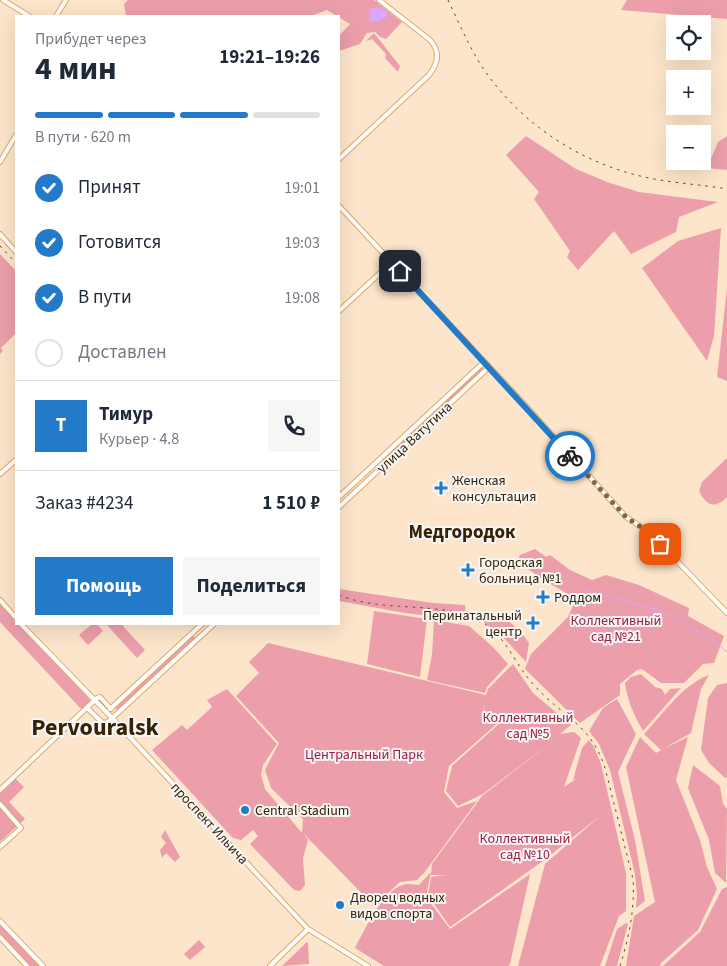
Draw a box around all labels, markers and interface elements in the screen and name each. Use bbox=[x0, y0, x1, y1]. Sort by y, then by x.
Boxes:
map controls bbox=[666, 15, 711, 170]
button: locate bbox=[666, 15, 711, 60]
text: Прибудет через bbox=[35, 28, 146, 50]
text: 19:21–19:26 bbox=[219, 44, 320, 71]
text: 4 мин bbox=[35, 46, 117, 92]
button: + bbox=[666, 70, 711, 115]
button: − bbox=[666, 125, 711, 170]
text: В пути · 620 m bbox=[35, 126, 131, 148]
icon: check bbox=[35, 174, 63, 202]
text: Принят bbox=[78, 174, 141, 201]
text: 19:01 bbox=[284, 177, 320, 199]
icon: check bbox=[35, 229, 63, 257]
text: Готовится bbox=[78, 229, 161, 256]
text: 19:03 bbox=[284, 232, 320, 254]
pin bbox=[379, 250, 421, 292]
icon: home bbox=[386, 257, 414, 285]
icon: check bbox=[35, 284, 63, 312]
text: В пути bbox=[78, 284, 132, 311]
text: 19:08 bbox=[284, 287, 320, 309]
text: Доставлен bbox=[78, 339, 167, 366]
street label: улица Ватутина bbox=[372, 397, 457, 478]
button: phone bbox=[268, 400, 320, 452]
text: Тимур bbox=[99, 401, 153, 428]
text: Т bbox=[56, 412, 66, 439]
text: Курьер · 4.8 bbox=[99, 428, 179, 450]
courier bbox=[545, 431, 595, 481]
icon: bike bbox=[556, 442, 584, 470]
place label: Женская консультация bbox=[452, 471, 536, 507]
marker: Женская консультация bbox=[434, 481, 448, 495]
text: Заказ #4234 bbox=[35, 490, 134, 517]
text: 1 510 ₽ bbox=[262, 490, 320, 517]
district label: Медгородок bbox=[408, 519, 516, 546]
pin bbox=[639, 523, 681, 565]
icon: bag bbox=[646, 530, 674, 558]
place label: Городская больница №1 bbox=[479, 553, 562, 589]
button: Помощь bbox=[35, 557, 173, 615]
button: Поделиться bbox=[183, 557, 320, 615]
marker: Городская больница №1 bbox=[461, 563, 475, 577]
place label: Роддом bbox=[554, 588, 601, 608]
marker: Роддом bbox=[536, 590, 550, 604]
place label: Перинатальный центр bbox=[423, 606, 522, 642]
park label: Коллективный сад №21 bbox=[571, 611, 661, 647]
marker: Перинатальный центр bbox=[526, 616, 540, 630]
park label: Коллективный сад №5 bbox=[483, 708, 573, 744]
district label: Pervouralsk bbox=[31, 710, 160, 745]
park label: Центральный Парк bbox=[305, 745, 423, 765]
street label: проспект Ильича bbox=[166, 778, 253, 869]
place label: Central Stadium bbox=[255, 801, 349, 821]
marker: Central Stadium bbox=[239, 804, 251, 816]
park label: Коллективный сад №10 bbox=[480, 829, 570, 865]
place label: Дворец водных видов спорта bbox=[350, 888, 446, 924]
marker: Дворец водных видов спорта bbox=[334, 899, 346, 911]

